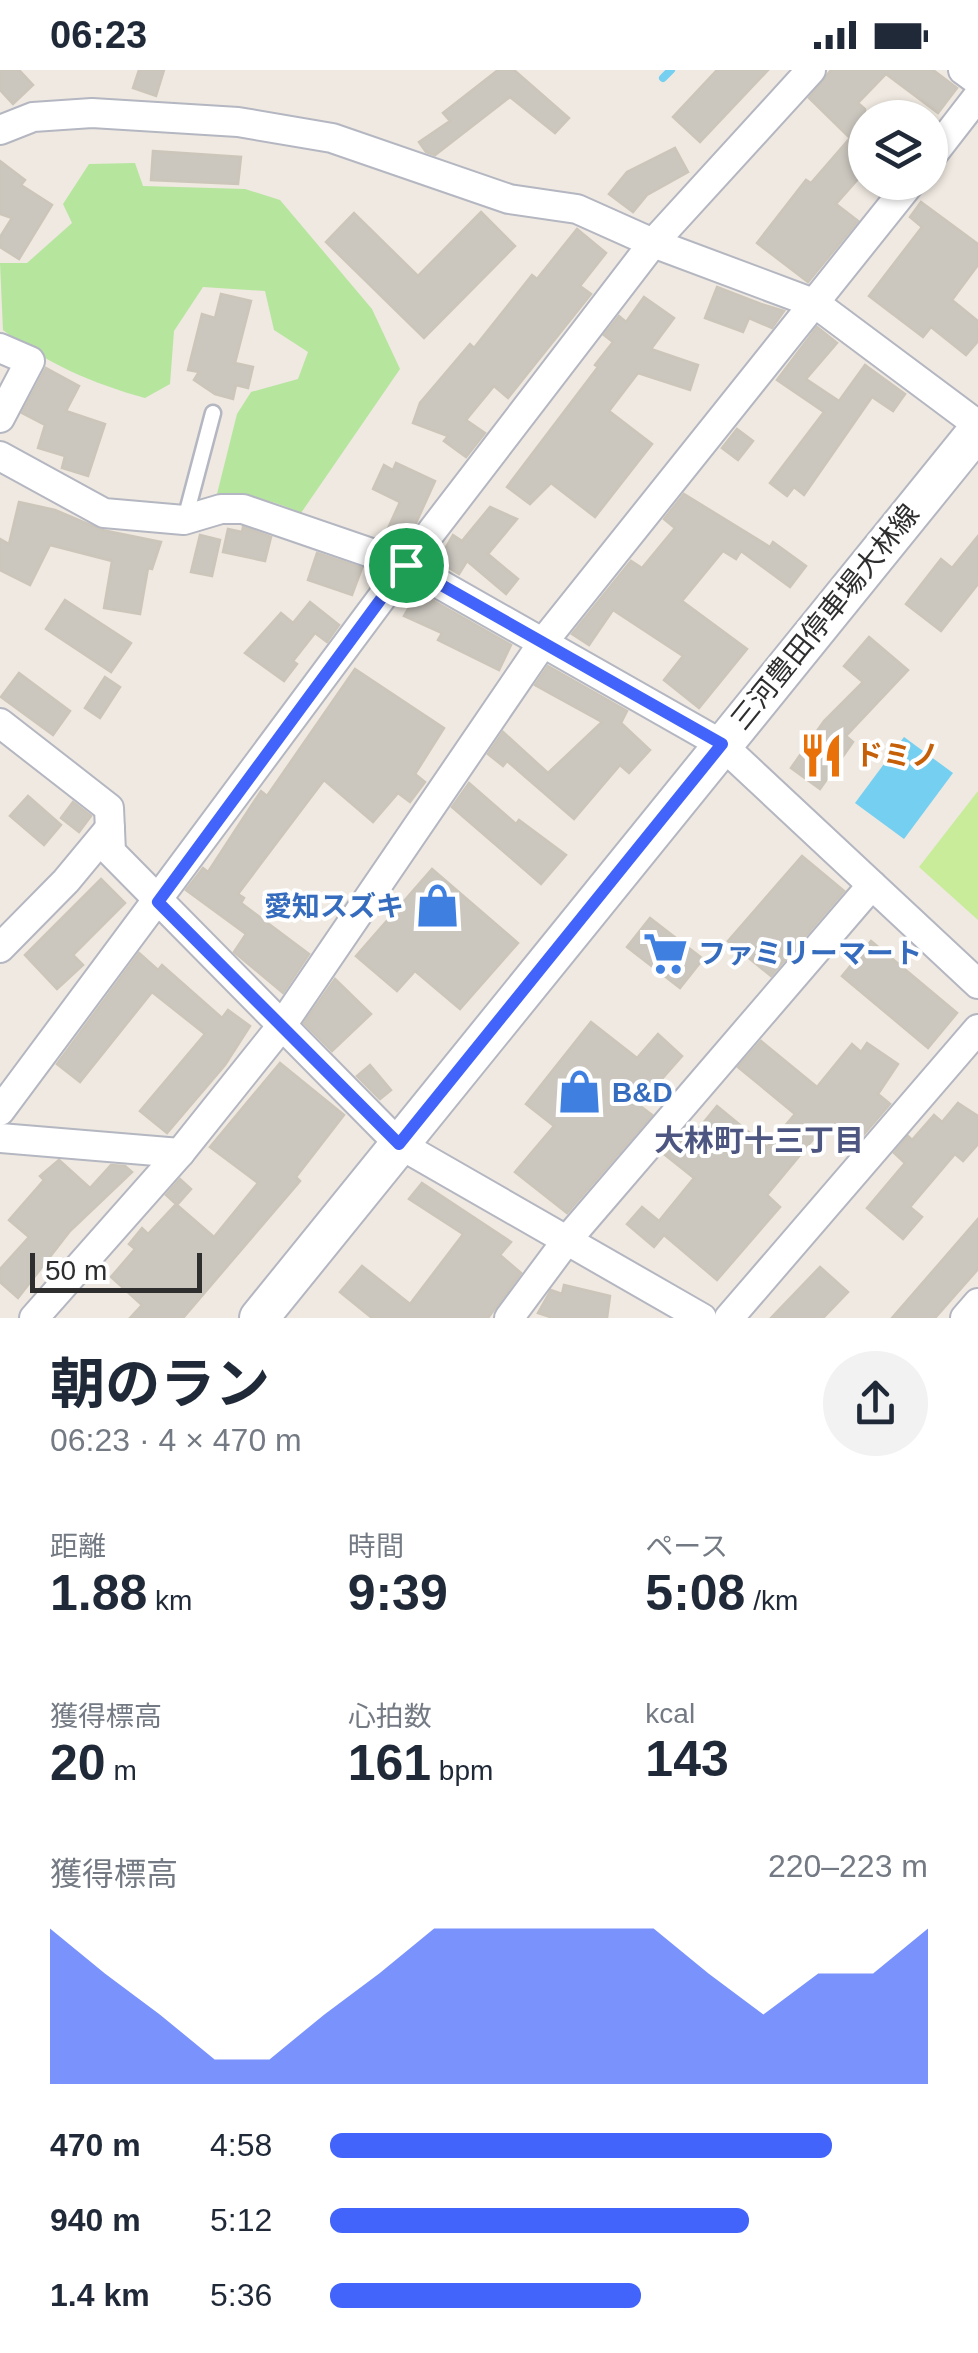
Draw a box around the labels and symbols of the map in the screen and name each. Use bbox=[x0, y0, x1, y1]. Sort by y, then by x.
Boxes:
street label: 三河豊田停車場大林線 bbox=[725, 498, 925, 736]
pin bbox=[364, 523, 449, 608]
restaurant icon: ドミノ bbox=[798, 731, 846, 779]
place label: ドミノ bbox=[855, 740, 939, 771]
shop icon: 愛知スズキ bbox=[413, 882, 461, 930]
place label: 愛知スズキ bbox=[264, 891, 404, 922]
supermarket icon: ファミリーマート bbox=[641, 929, 689, 977]
place label: ファミリーマート bbox=[698, 938, 922, 969]
shop icon: B&D bbox=[555, 1068, 603, 1116]
place label: B&D bbox=[612, 1077, 673, 1108]
district label: 大林町十三丁目 bbox=[654, 1124, 864, 1157]
scale bar bbox=[30, 1248, 202, 1292]

